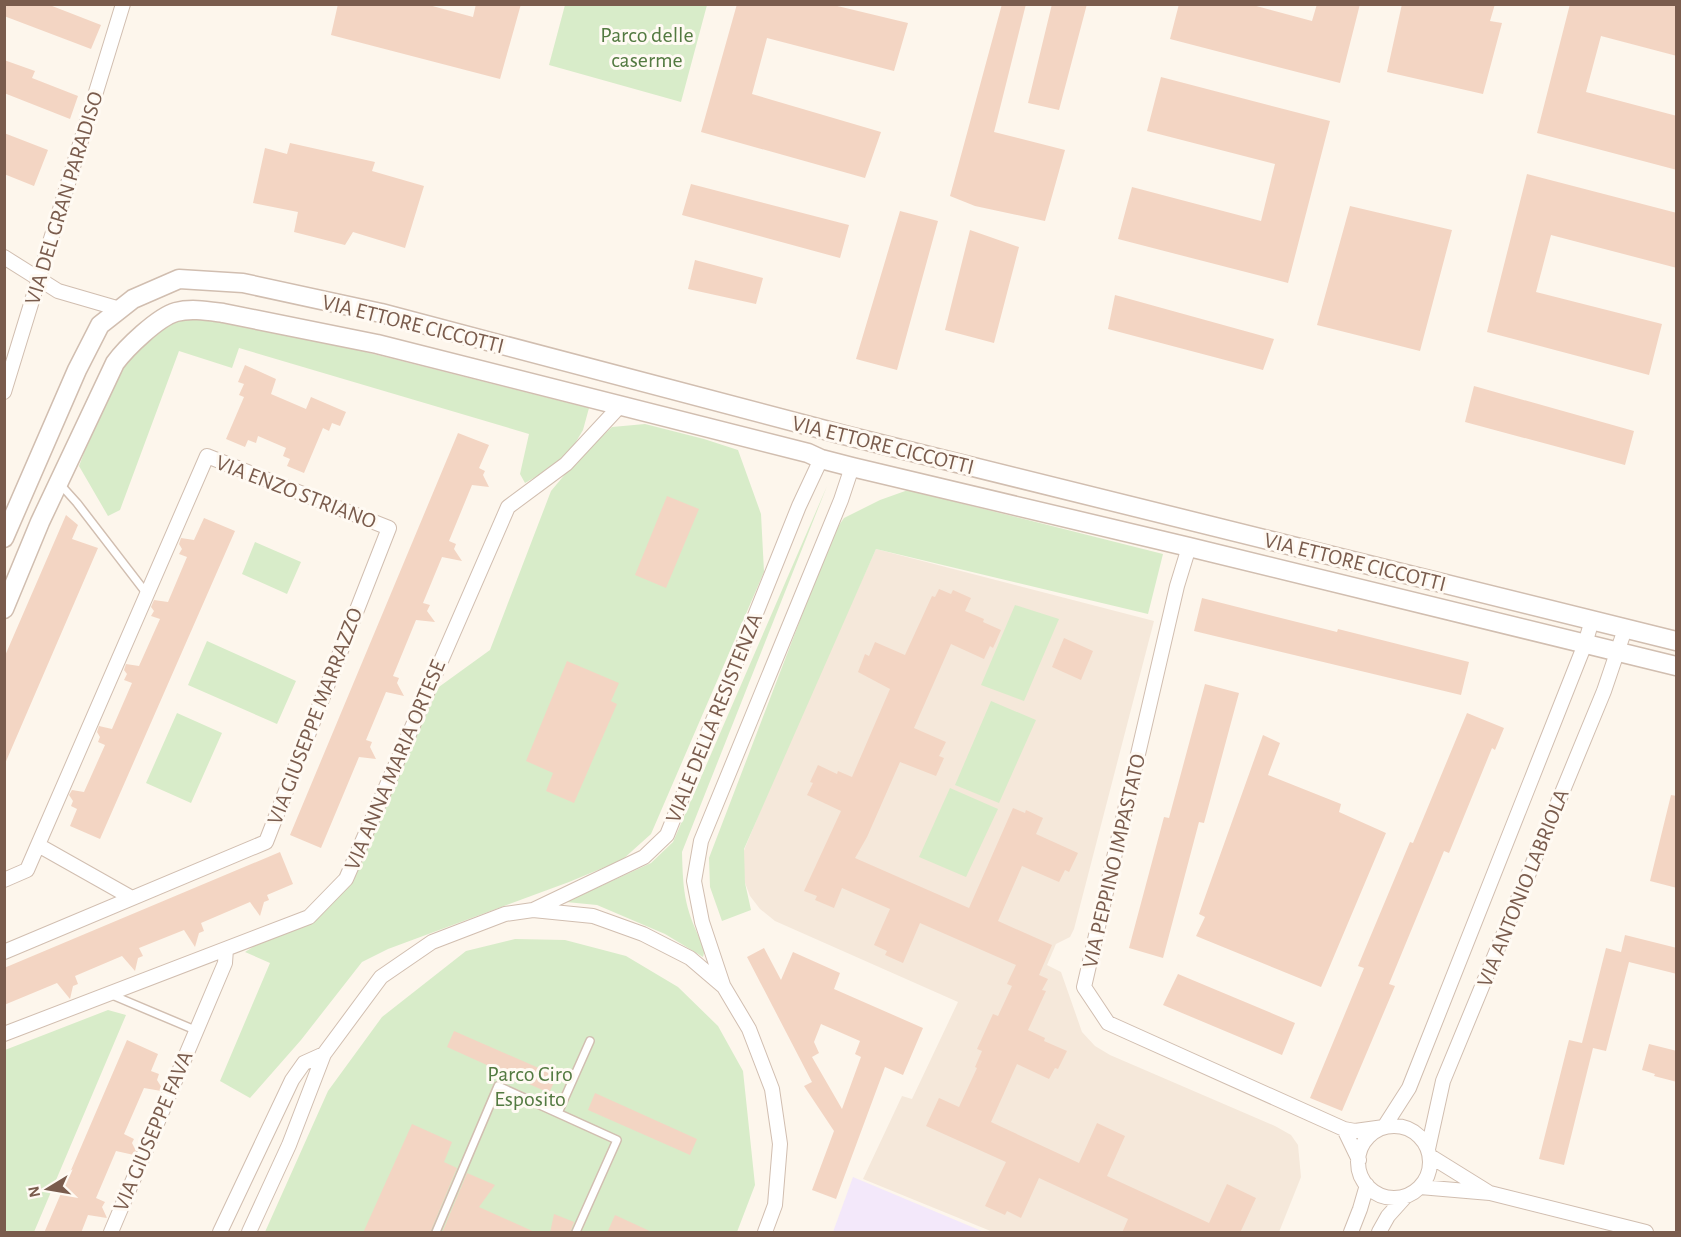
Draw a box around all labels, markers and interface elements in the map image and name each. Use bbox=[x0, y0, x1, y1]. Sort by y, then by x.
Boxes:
park label: Parco delle caserme bbox=[600, 24, 694, 71]
street label: VIA DEL GRAN PARADISO bbox=[21, 89, 107, 307]
street label: VIA ETTORE CICCOTTI bbox=[320, 291, 506, 357]
street label: VIA ETTORE CICCOTTI bbox=[790, 412, 976, 478]
street label: VIA ENZO STRIANO bbox=[213, 451, 379, 533]
street label: VIA ETTORE CICCOTTI bbox=[1262, 529, 1448, 595]
street label: VIA GIUSEPPE MARRAZZO bbox=[264, 605, 366, 827]
street label: VIALE DELLA RESISTENZA bbox=[662, 610, 766, 826]
street label: VIA ANNA MARIA ORTESE bbox=[341, 656, 449, 873]
street label: VIA PEPPINO IMPASTATO bbox=[1079, 752, 1149, 970]
street label: VIA ANTONIO LABRIOLA bbox=[1473, 786, 1573, 990]
street label: VIA GIUSEPPE FAVA bbox=[109, 1048, 197, 1214]
park label: Parco Ciro Esposito bbox=[487, 1063, 573, 1110]
north arrow bbox=[18, 1159, 78, 1219]
text: N bbox=[25, 1185, 43, 1199]

